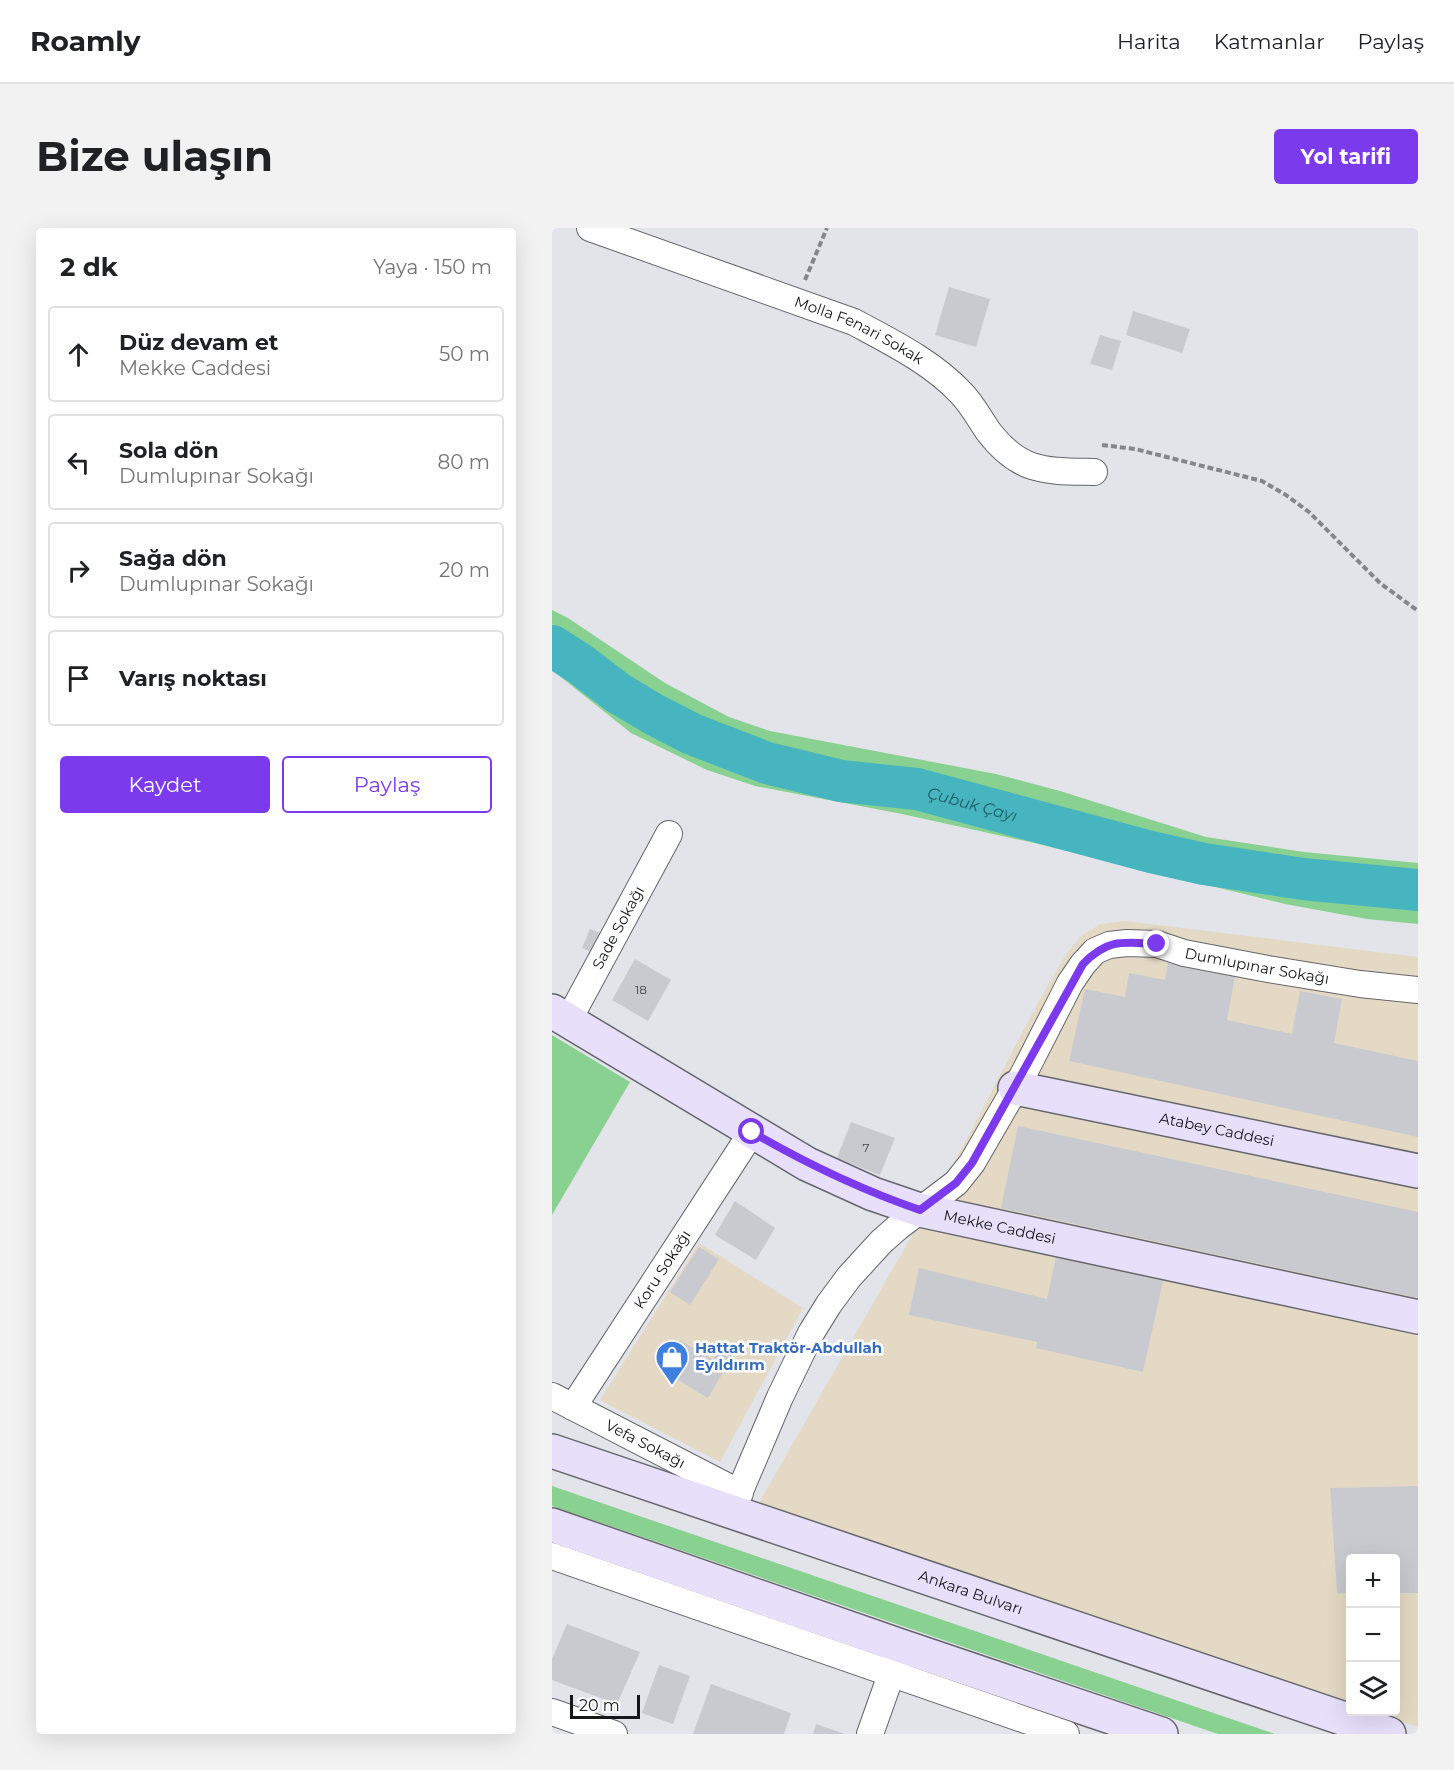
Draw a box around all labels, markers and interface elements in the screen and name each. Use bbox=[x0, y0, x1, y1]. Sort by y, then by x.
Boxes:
text: Roamly bbox=[30, 24, 140, 58]
text: Harita bbox=[1117, 29, 1181, 54]
text: Katmanlar bbox=[1214, 29, 1325, 54]
text: Paylaş bbox=[1358, 29, 1424, 54]
button: Yol tarifi bbox=[1274, 129, 1418, 184]
text: Bize ulaşın bbox=[36, 130, 273, 182]
text: 2 dk bbox=[60, 251, 118, 283]
text: Yaya · 150 m bbox=[373, 255, 492, 279]
street label: Molla Fenari Sokak bbox=[792, 292, 928, 368]
text: Düz devam et bbox=[119, 329, 278, 356]
icon: ahead bbox=[62, 338, 95, 371]
text: 50 m bbox=[439, 342, 490, 366]
text: Mekke Caddesi bbox=[119, 356, 271, 380]
text: Sola dön bbox=[119, 437, 219, 464]
icon: left bbox=[62, 446, 95, 479]
text: 80 m bbox=[438, 450, 490, 474]
text: Dumlupınar Sokağı bbox=[119, 464, 314, 488]
text: Sağa dön bbox=[119, 545, 227, 572]
icon: right bbox=[62, 554, 95, 587]
text: 20 m bbox=[439, 558, 490, 582]
text: Dumlupınar Sokağı bbox=[119, 572, 314, 596]
icon: arrive bbox=[62, 662, 95, 695]
text: Varış noktası bbox=[119, 665, 267, 692]
button: Kaydet bbox=[60, 756, 270, 813]
button: Paylaş bbox=[282, 756, 492, 813]
water label: Çubuk Çayı bbox=[925, 783, 1019, 826]
street label: Sade Sokağı bbox=[588, 883, 648, 972]
route end bbox=[1143, 930, 1169, 956]
street label: Dumlupınar Sokağı bbox=[1183, 943, 1331, 988]
house number: 18 bbox=[635, 982, 647, 997]
street label: Atabey Caddesi bbox=[1158, 1108, 1276, 1150]
route start bbox=[738, 1118, 764, 1144]
house number: 7 bbox=[862, 1140, 870, 1155]
street label: Mekke Caddesi bbox=[942, 1205, 1058, 1248]
street label: Koru Sokağı bbox=[629, 1226, 695, 1312]
place label: Hattat Traktör-Abdullah Eyıldırım bbox=[695, 1338, 882, 1374]
shop icon: Hattat Traktör-Abdullah Eyıldırım bbox=[654, 1339, 690, 1386]
street label: Vefa Sokağı bbox=[602, 1415, 689, 1472]
map controls bbox=[1346, 1554, 1400, 1716]
button: + bbox=[1346, 1554, 1400, 1608]
street label: Ankara Bulvarı bbox=[916, 1566, 1026, 1619]
button: − bbox=[1346, 1608, 1400, 1662]
button: layers bbox=[1346, 1662, 1400, 1716]
scale bar bbox=[570, 1692, 640, 1720]
text: 20 m bbox=[579, 1696, 620, 1715]

